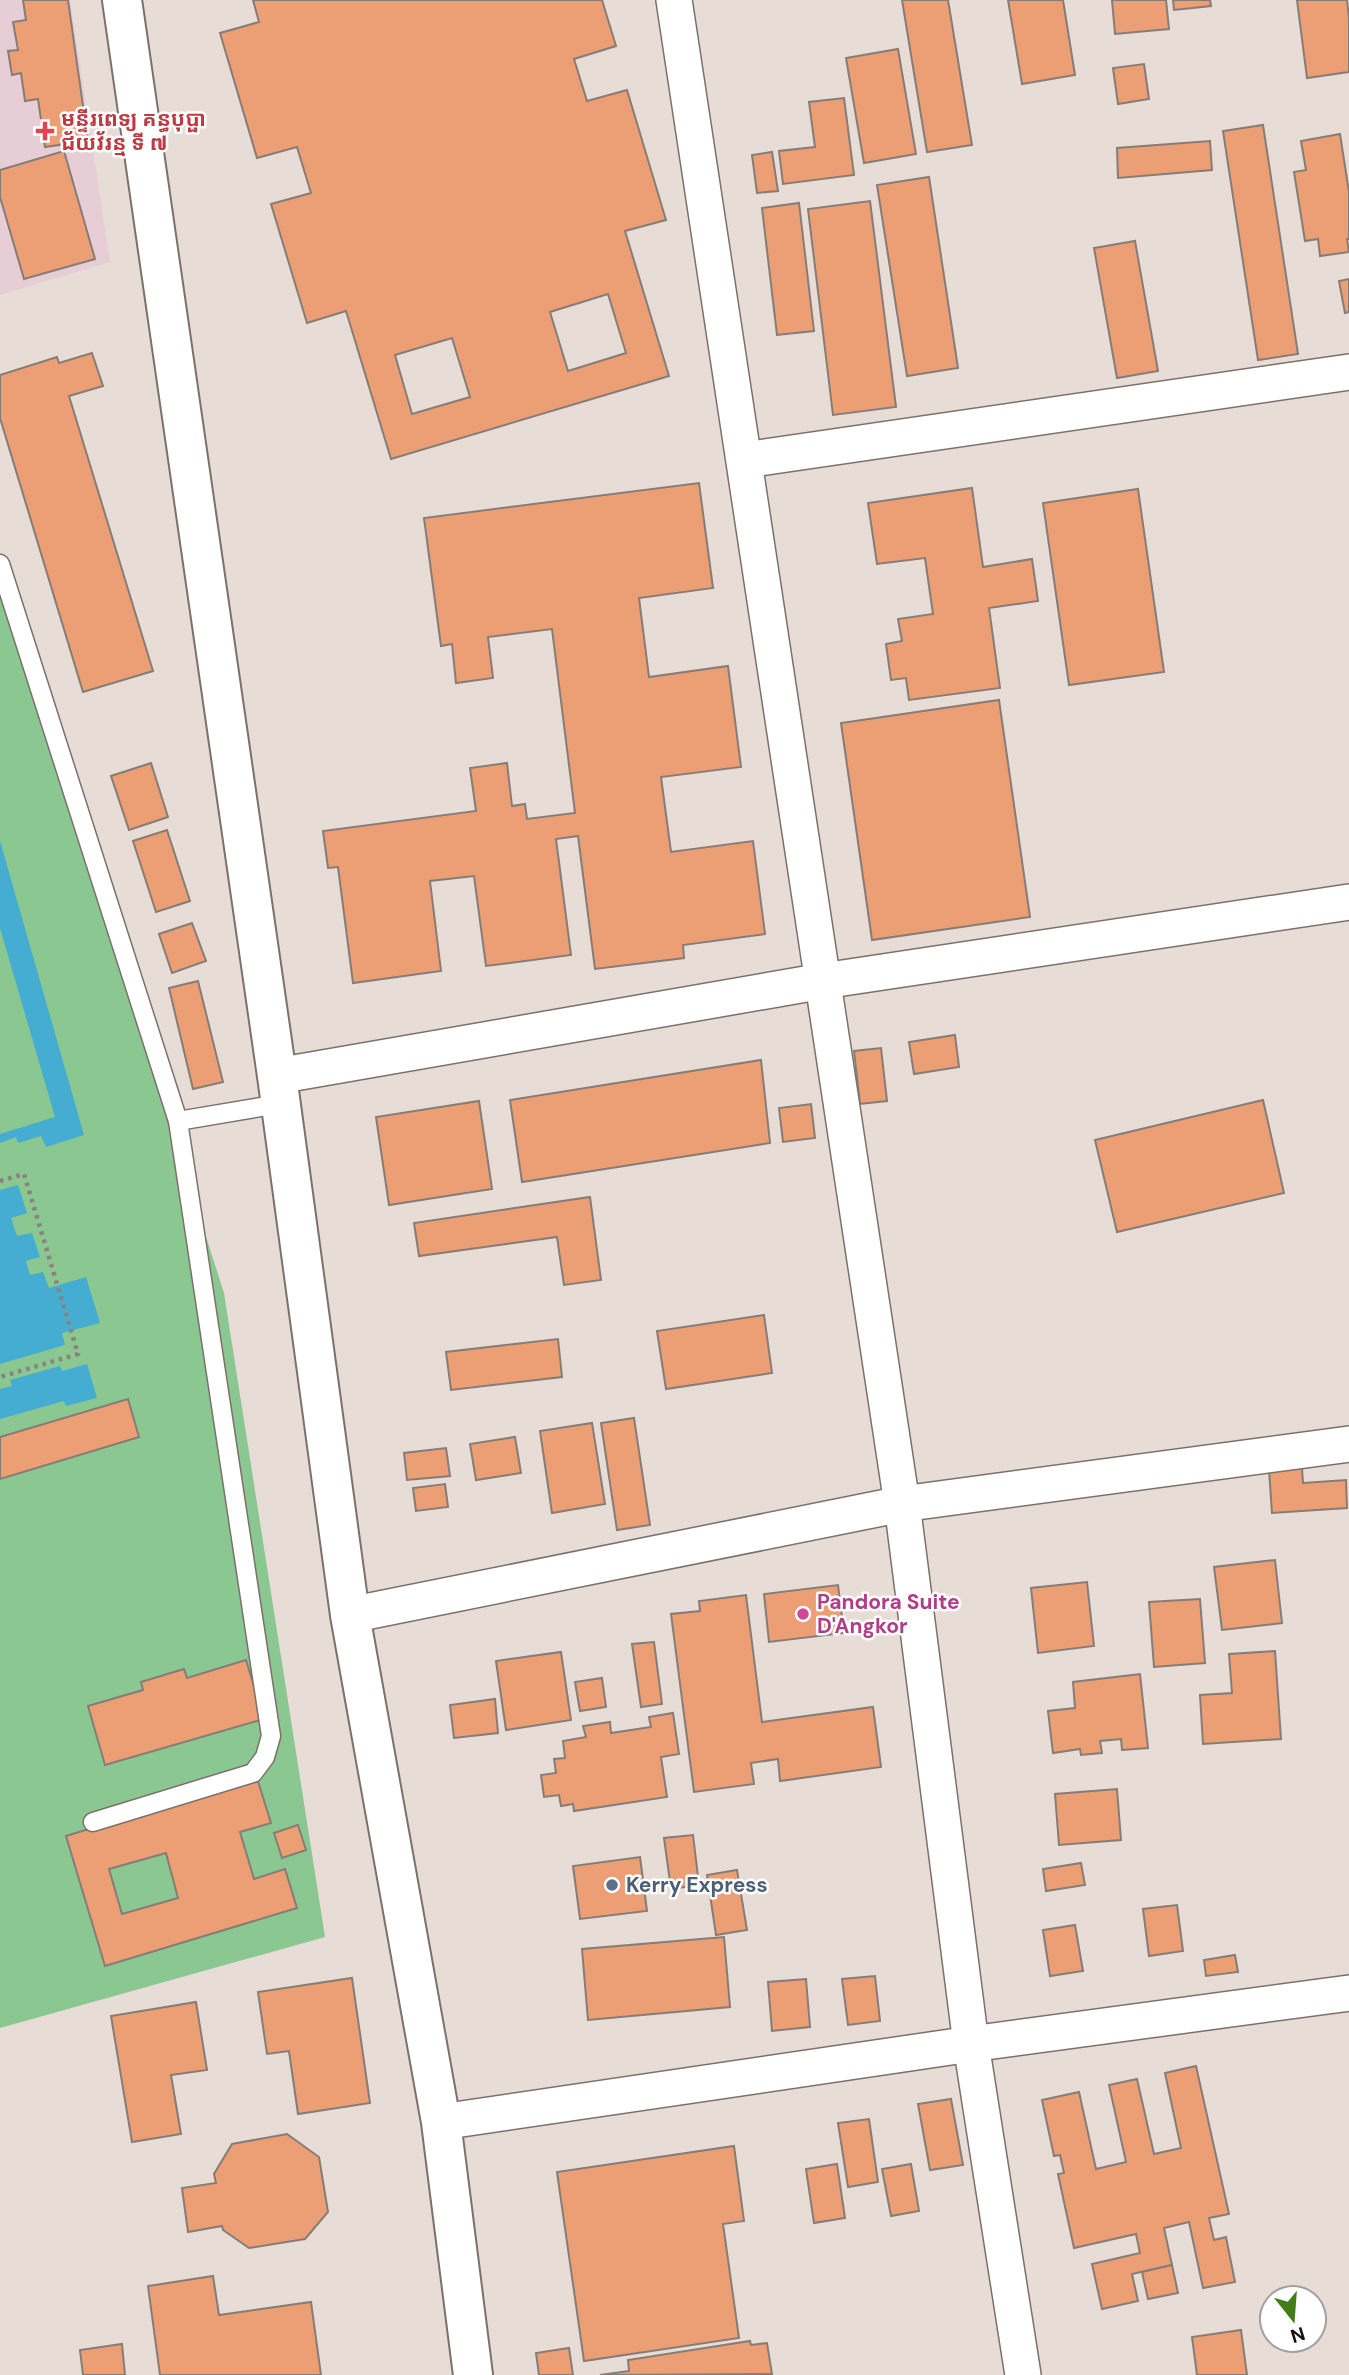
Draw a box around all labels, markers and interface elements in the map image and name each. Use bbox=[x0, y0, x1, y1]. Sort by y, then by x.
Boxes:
place label: មន្ទីរពេទ្យ គន្ធបុប្ផា ជ័យវ័រន្ម ទី ៧ bbox=[61, 105, 206, 157]
marker: មន្ទីរពេទ្យ គន្ធបុប្ផា ជ័យវ័រន្ម ទី ៧ bbox=[35, 121, 55, 141]
place label: Pandora Suite D'Angkor bbox=[817, 1588, 960, 1640]
marker: Pandora Suite D'Angkor bbox=[795, 1606, 811, 1622]
place label: Kerry Express bbox=[626, 1871, 768, 1899]
marker: Kerry Express bbox=[604, 1877, 620, 1893]
north arrow bbox=[1258, 2284, 1328, 2354]
text: N bbox=[1288, 2321, 1308, 2349]

